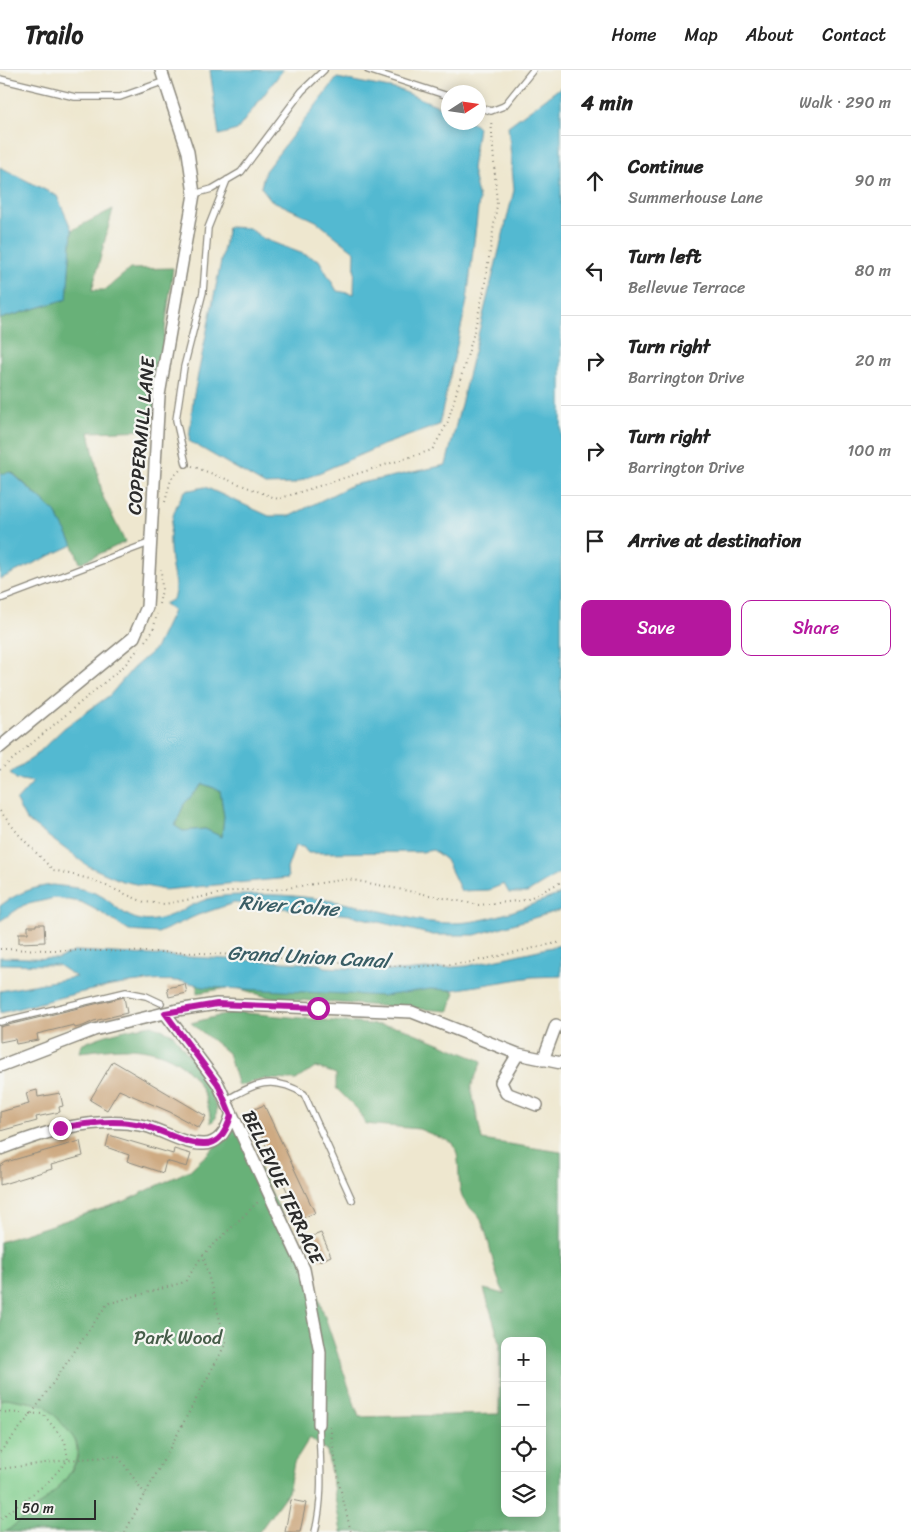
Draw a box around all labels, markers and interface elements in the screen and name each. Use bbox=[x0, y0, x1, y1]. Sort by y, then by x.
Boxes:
text: Trailo bbox=[25, 14, 83, 56]
text: Home bbox=[612, 19, 657, 51]
text: Map bbox=[685, 19, 718, 51]
text: About bbox=[746, 19, 794, 51]
text: Contact bbox=[822, 19, 886, 51]
text: 4 min bbox=[581, 84, 633, 122]
north arrow bbox=[441, 85, 486, 130]
text: Walk · 290 m bbox=[799, 88, 891, 117]
text: Continue bbox=[628, 150, 704, 183]
text: 90 m bbox=[855, 166, 891, 195]
icon: ahead bbox=[581, 167, 609, 195]
text: Summerhouse Lane bbox=[628, 183, 763, 212]
text: Turn left bbox=[628, 240, 701, 273]
text: 80 m bbox=[855, 256, 891, 285]
icon: left bbox=[581, 257, 609, 285]
text: Bellevue Terrace bbox=[628, 273, 745, 302]
text: Turn right bbox=[628, 330, 710, 363]
text: 20 m bbox=[855, 346, 891, 375]
icon: right bbox=[581, 347, 609, 375]
street label: COPPERMILL LANE bbox=[118, 354, 164, 516]
text: Barrington Drive bbox=[628, 363, 744, 392]
text: Turn right bbox=[628, 420, 710, 453]
text: 100 m bbox=[847, 436, 891, 465]
icon: right bbox=[581, 437, 609, 465]
text: Barrington Drive bbox=[628, 453, 744, 482]
text: Arrive at destination bbox=[628, 524, 801, 557]
icon: arrive bbox=[581, 527, 609, 555]
button: Save bbox=[581, 600, 731, 656]
button: Share bbox=[741, 600, 891, 656]
water label: River Colne bbox=[238, 885, 342, 927]
water label: Grand Union Canal bbox=[226, 935, 394, 979]
route start bbox=[307, 997, 330, 1020]
street label: BELLEVUE TERRACE bbox=[233, 1104, 334, 1271]
route end bbox=[49, 1117, 72, 1140]
park label: Park Wood bbox=[134, 1321, 224, 1354]
map controls bbox=[501, 1337, 546, 1517]
button: + bbox=[501, 1337, 546, 1382]
button: − bbox=[501, 1382, 546, 1427]
button: locate bbox=[501, 1427, 546, 1472]
button: layers bbox=[501, 1472, 546, 1517]
text: 50 m bbox=[22, 1496, 54, 1521]
scale bar bbox=[15, 1497, 96, 1520]

